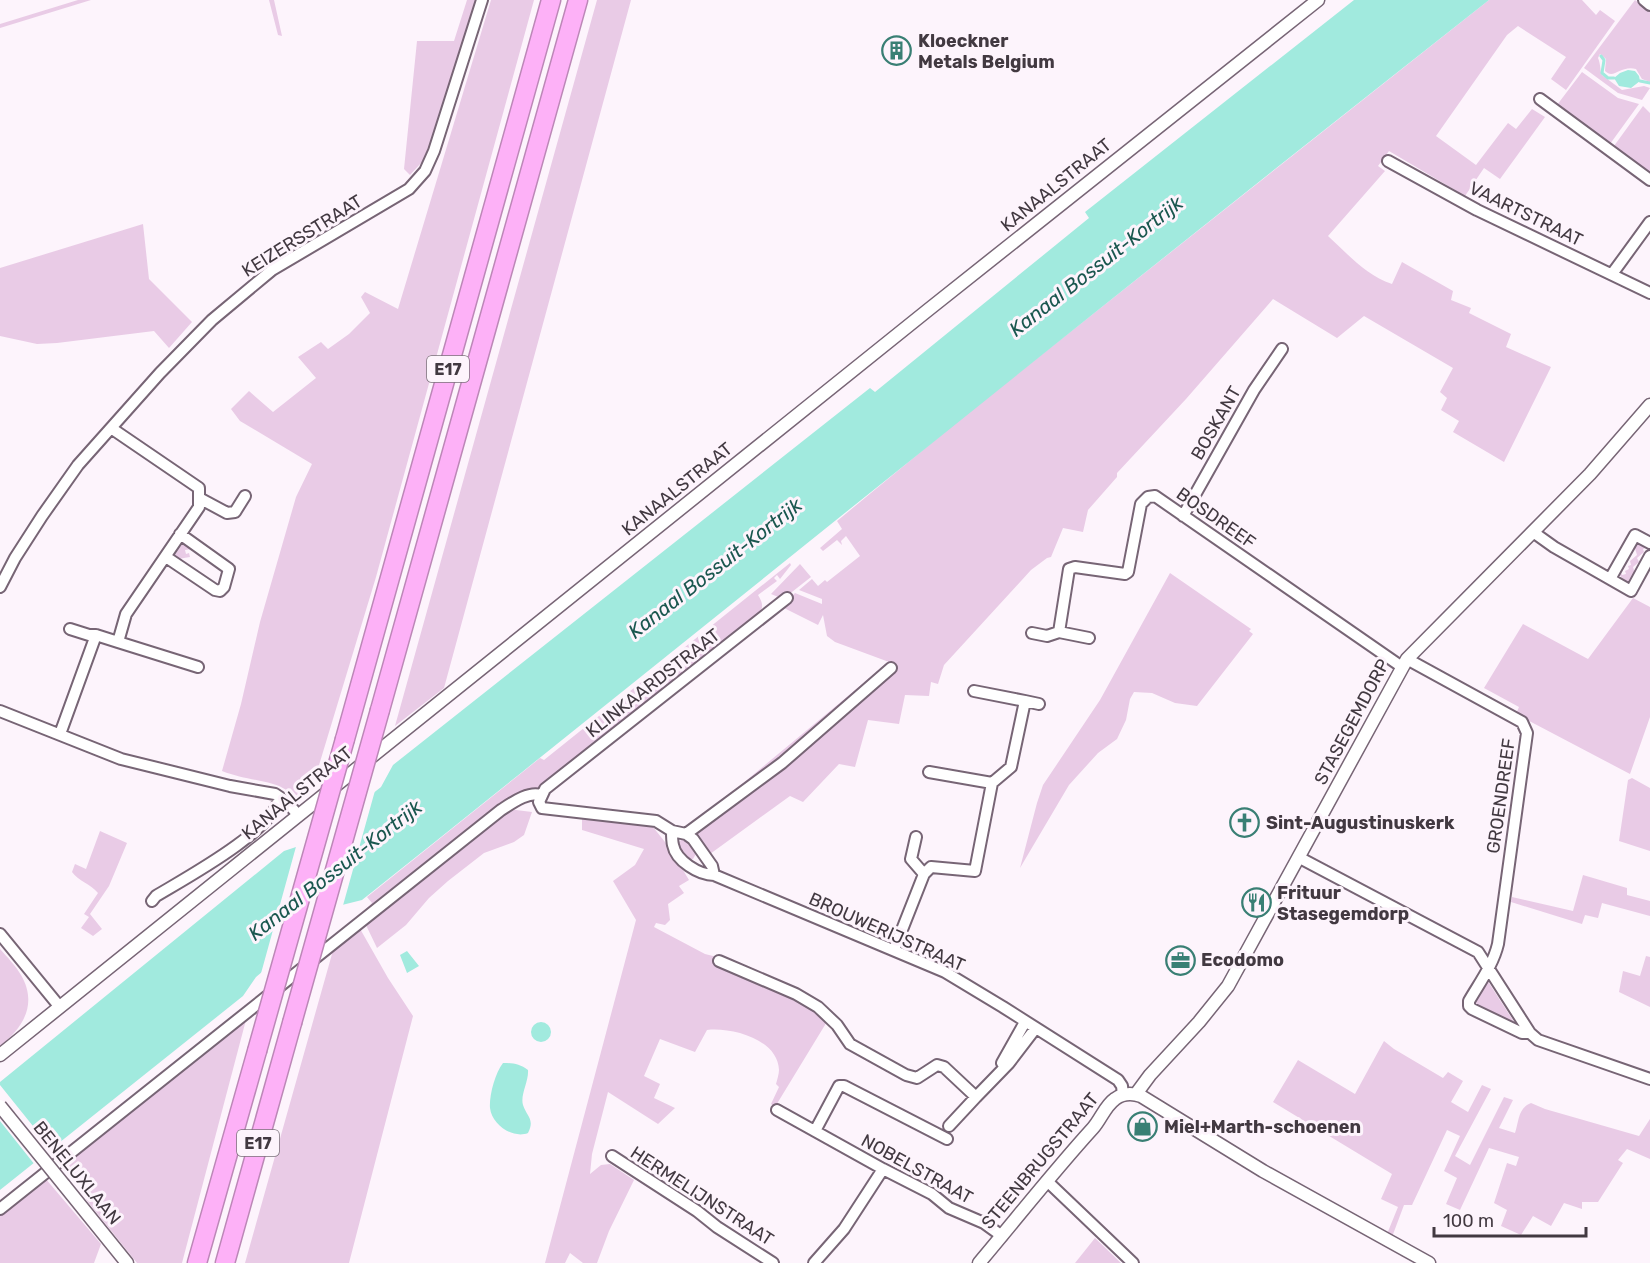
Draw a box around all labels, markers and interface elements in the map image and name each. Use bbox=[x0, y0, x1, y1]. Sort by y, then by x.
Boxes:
place label: Kloeckner Metals Belgium bbox=[918, 30, 1055, 73]
building icon: Kloeckner Metals Belgium bbox=[881, 35, 913, 67]
street label: KANAALSTRAAT bbox=[996, 134, 1116, 236]
street label: VAARTSTRAAT bbox=[1466, 177, 1586, 251]
street label: KEIZERSSTRAAT bbox=[238, 190, 366, 282]
water label: Kanaal Bossuit-Kortrijk bbox=[1004, 190, 1188, 341]
road number: E17 bbox=[427, 356, 469, 382]
street label: BOSKANT bbox=[1186, 382, 1246, 464]
street label: KANAALSTRAAT bbox=[617, 438, 737, 540]
street label: BOSDREEF bbox=[1172, 483, 1260, 553]
water label: Kanaal Bossuit-Kortrijk bbox=[623, 492, 807, 643]
street label: KLINKAARDSTRAAT bbox=[582, 624, 724, 742]
street label: STASEGEMDORP bbox=[1310, 655, 1394, 789]
street label: GROENDREEF bbox=[1482, 737, 1520, 855]
street label: KANAALSTRAAT bbox=[237, 742, 357, 844]
water label: Kanaal Bossuit-Kortrijk bbox=[243, 794, 427, 945]
church icon: Sint-Augustinuskerk bbox=[1229, 807, 1261, 839]
place label: Sint-Augustinuskerk bbox=[1266, 812, 1455, 834]
place label: Frituur Stasegemdorp bbox=[1277, 882, 1409, 925]
restaurant icon: Frituur Stasegemdorp bbox=[1240, 887, 1272, 919]
street label: BROUWERIJSTRAAT bbox=[806, 888, 968, 976]
office icon: Ecodomo bbox=[1164, 944, 1196, 976]
place label: Ecodomo bbox=[1201, 949, 1284, 971]
street label: STEENBRUGSTRAAT bbox=[977, 1088, 1103, 1234]
shop icon: Miel+Marth-schoenen bbox=[1127, 1111, 1159, 1143]
place label: Miel+Marth-schoenen bbox=[1164, 1116, 1361, 1138]
street label: BENELUXLAAN bbox=[29, 1117, 125, 1229]
street label: NOBELSTRAAT bbox=[857, 1129, 977, 1209]
road number: E17 bbox=[237, 1130, 279, 1156]
street label: HERMELIJNSTRAAT bbox=[626, 1142, 778, 1250]
scale bar bbox=[1434, 1200, 1586, 1238]
text: 100 m bbox=[1443, 1210, 1494, 1232]

